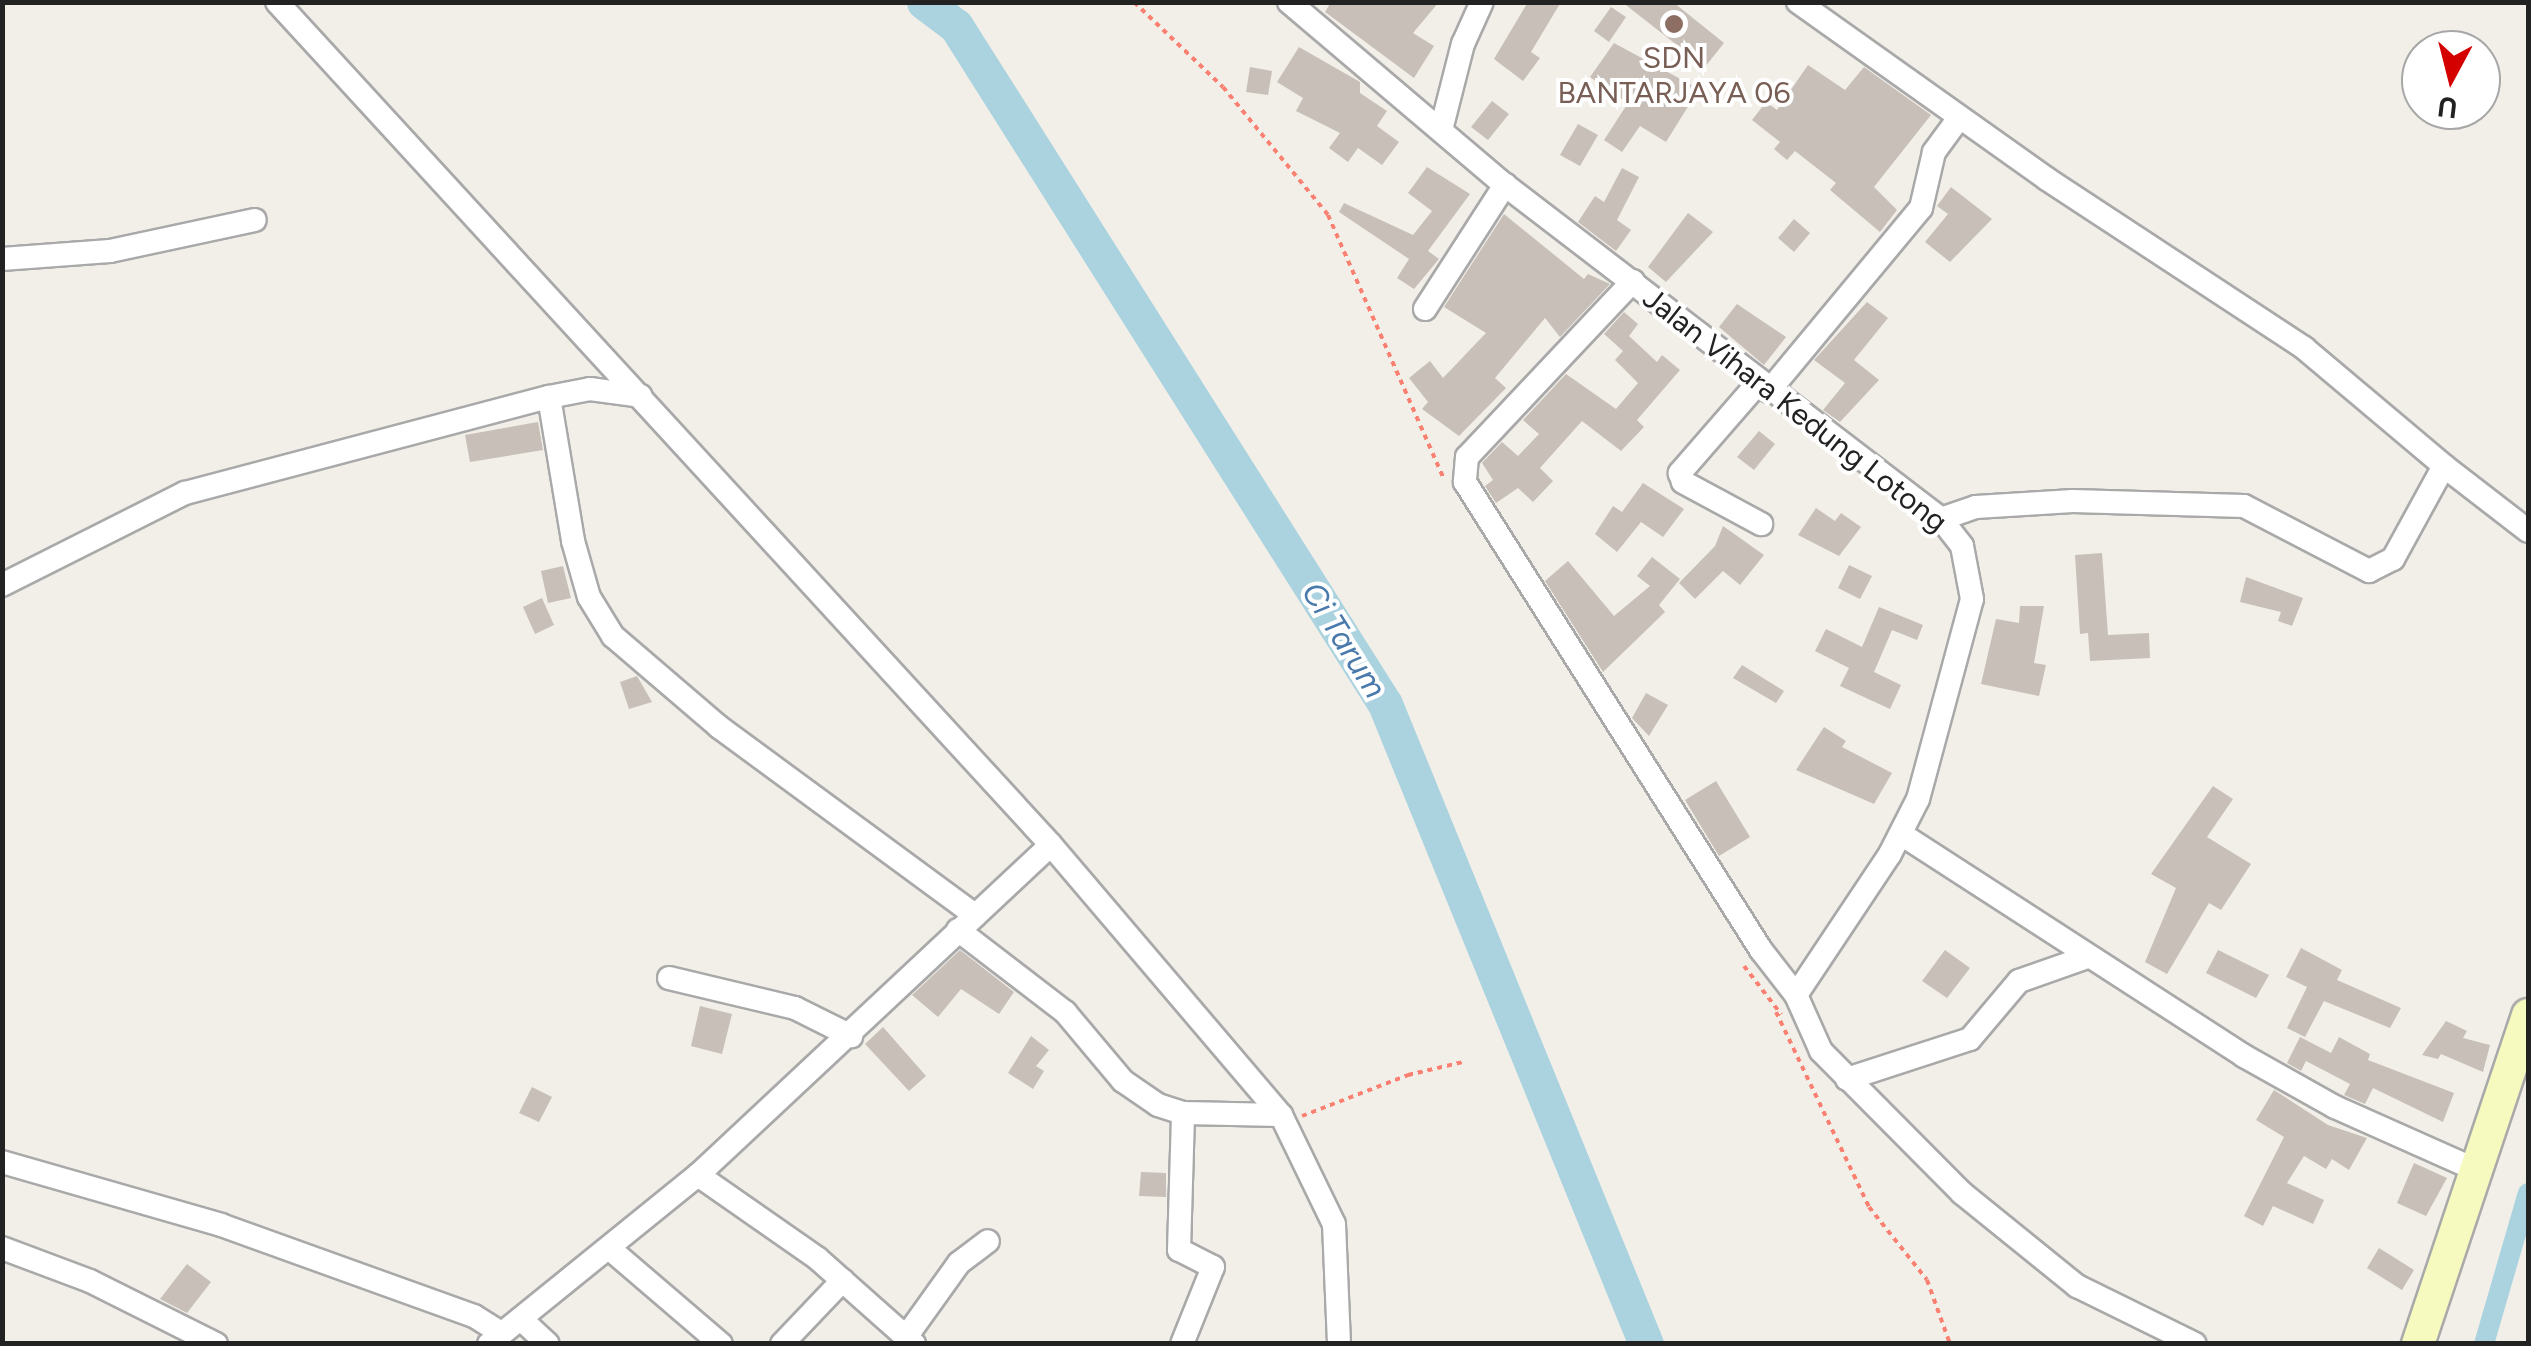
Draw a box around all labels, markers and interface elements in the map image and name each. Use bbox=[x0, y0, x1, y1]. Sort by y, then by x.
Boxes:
marker: SDN BANTARJAYA 06 bbox=[1663, 13, 1685, 35]
north arrow bbox=[2401, 30, 2501, 130]
place label: SDN BANTARJAYA 06 bbox=[1558, 40, 1790, 110]
text: U bbox=[2436, 90, 2459, 126]
street label: Jalan Vihara Kedung Lotong bbox=[1636, 280, 1954, 540]
water label: Ci Tarum bbox=[1294, 575, 1394, 705]

